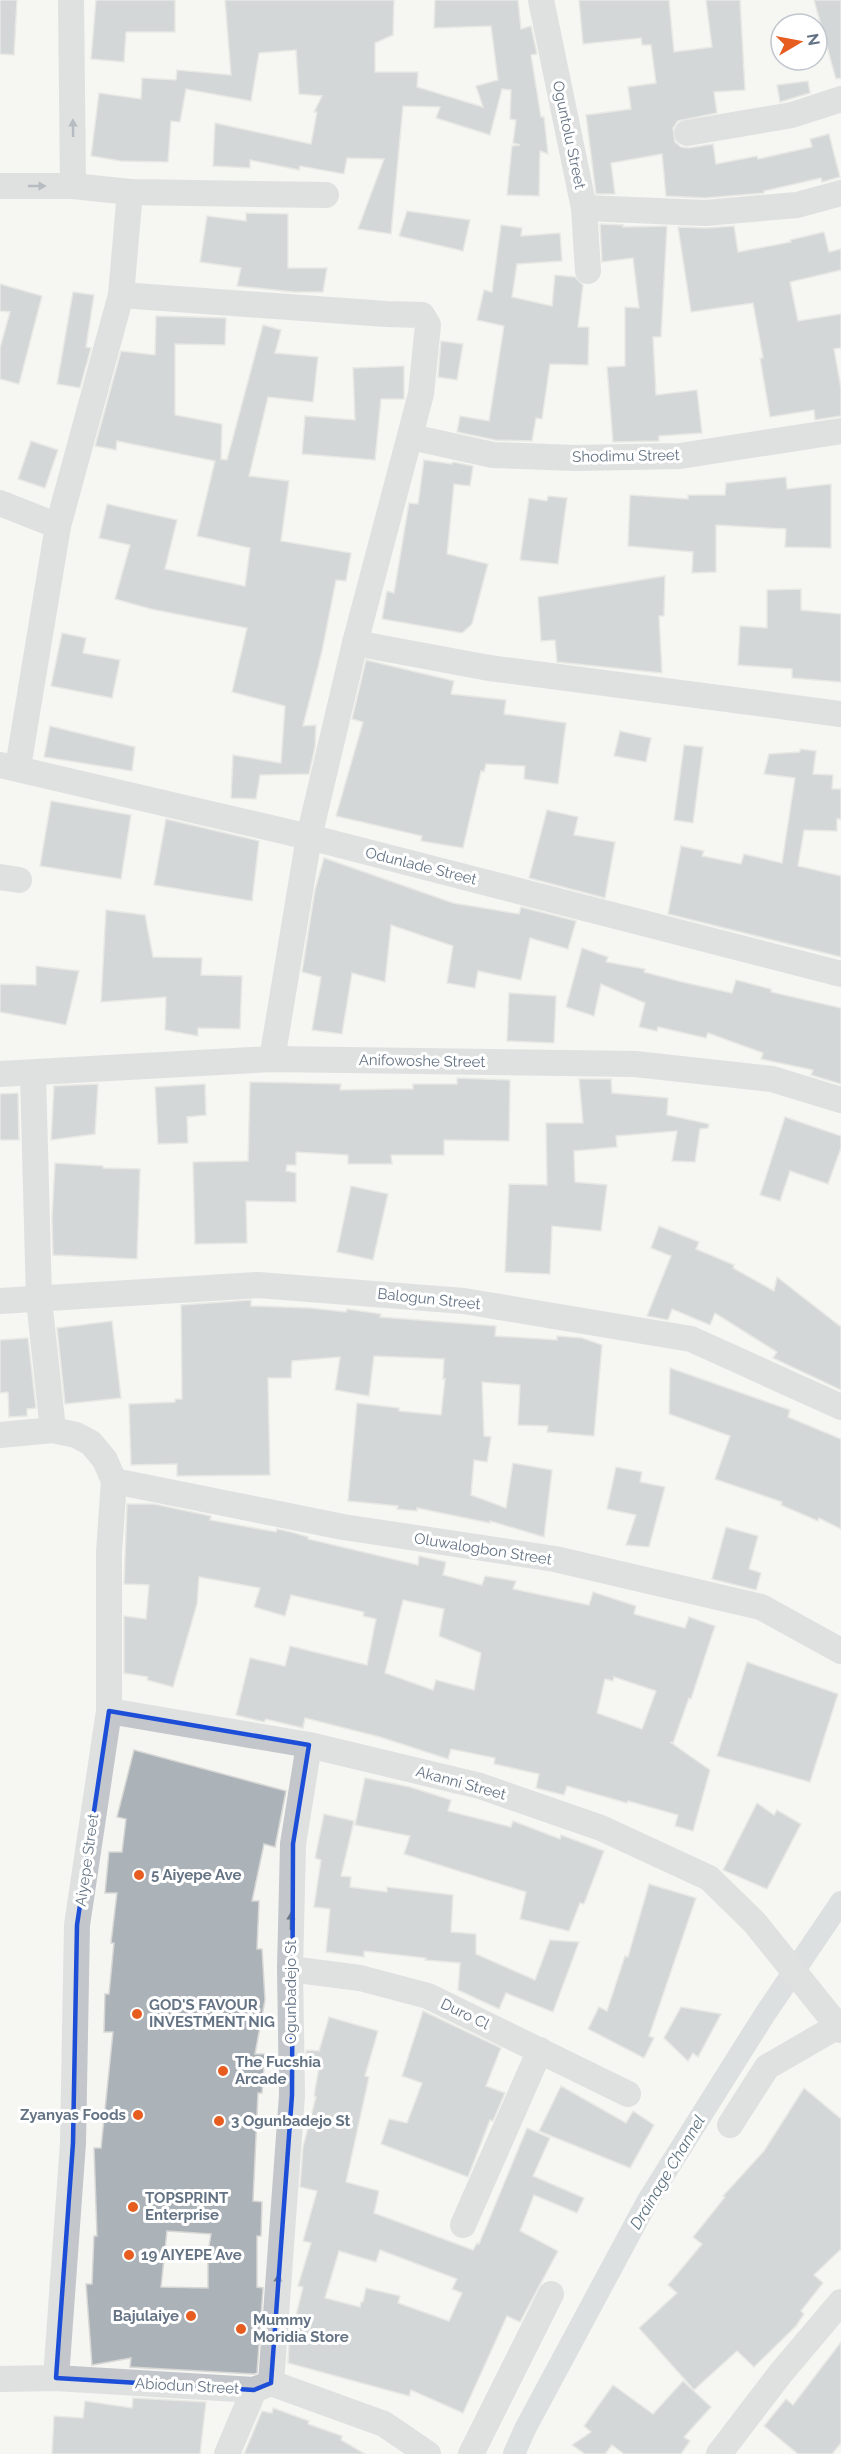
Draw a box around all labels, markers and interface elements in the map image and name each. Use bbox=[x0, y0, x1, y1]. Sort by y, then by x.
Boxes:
north arrow bbox=[769, 12, 829, 72]
text: N bbox=[803, 32, 824, 47]
street label: Oguntolu Street bbox=[549, 79, 589, 191]
one-way arrow bbox=[68, 118, 77, 137]
one-way arrow bbox=[27, 181, 46, 191]
street label: Shodimu Street bbox=[572, 446, 680, 466]
street label: Odunlade Street bbox=[363, 843, 479, 889]
street label: Anifowoshe Street bbox=[359, 1051, 485, 1071]
street label: Balogun Street bbox=[377, 1285, 481, 1313]
street label: Oluwalogbon Street bbox=[413, 1529, 553, 1569]
street label: Akanni Street bbox=[414, 1762, 508, 1804]
street label: Aiyepe Street bbox=[72, 1812, 102, 1908]
place label: 5 Aiyepe Ave bbox=[151, 1866, 242, 1884]
marker: 5 Aiyepe Ave bbox=[132, 1868, 146, 1882]
one-way arrow bbox=[287, 1911, 296, 1930]
street label: Ogunbadejo St bbox=[282, 1940, 300, 2044]
street label: Duro Cl bbox=[438, 1995, 493, 2034]
place label: GOD'S FAVOUR INVESTMENT NIG bbox=[149, 1996, 275, 2031]
marker: GOD'S FAVOUR INVESTMENT NIG bbox=[130, 2007, 144, 2021]
place label: The Fucshia Arcade bbox=[235, 2053, 321, 2088]
marker: The Fucshia Arcade bbox=[216, 2064, 230, 2078]
place label: Zyanyas Foods bbox=[20, 2106, 126, 2124]
marker: Zyanyas Foods bbox=[131, 2108, 145, 2122]
place label: 3 Ogunbadejo St bbox=[231, 2112, 351, 2130]
water label: Drainage Channel bbox=[626, 2112, 709, 2233]
marker: 3 Ogunbadejo St bbox=[212, 2114, 226, 2128]
place label: TOPSPRINT Enterprise bbox=[145, 2189, 229, 2224]
marker: TOPSPRINT Enterprise bbox=[126, 2200, 140, 2214]
place label: 19 AIYEPE Ave bbox=[141, 2246, 242, 2264]
marker: 19 AIYEPE Ave bbox=[122, 2248, 136, 2262]
one-way arrow bbox=[274, 2274, 283, 2293]
place label: Bajulaiye bbox=[113, 2307, 179, 2325]
marker: Bajulaiye bbox=[184, 2309, 198, 2323]
place label: Mummy Moridia Store bbox=[253, 2311, 349, 2346]
marker: Mummy Moridia Store bbox=[234, 2322, 248, 2336]
street label: Abiodun Street bbox=[135, 2374, 239, 2398]

